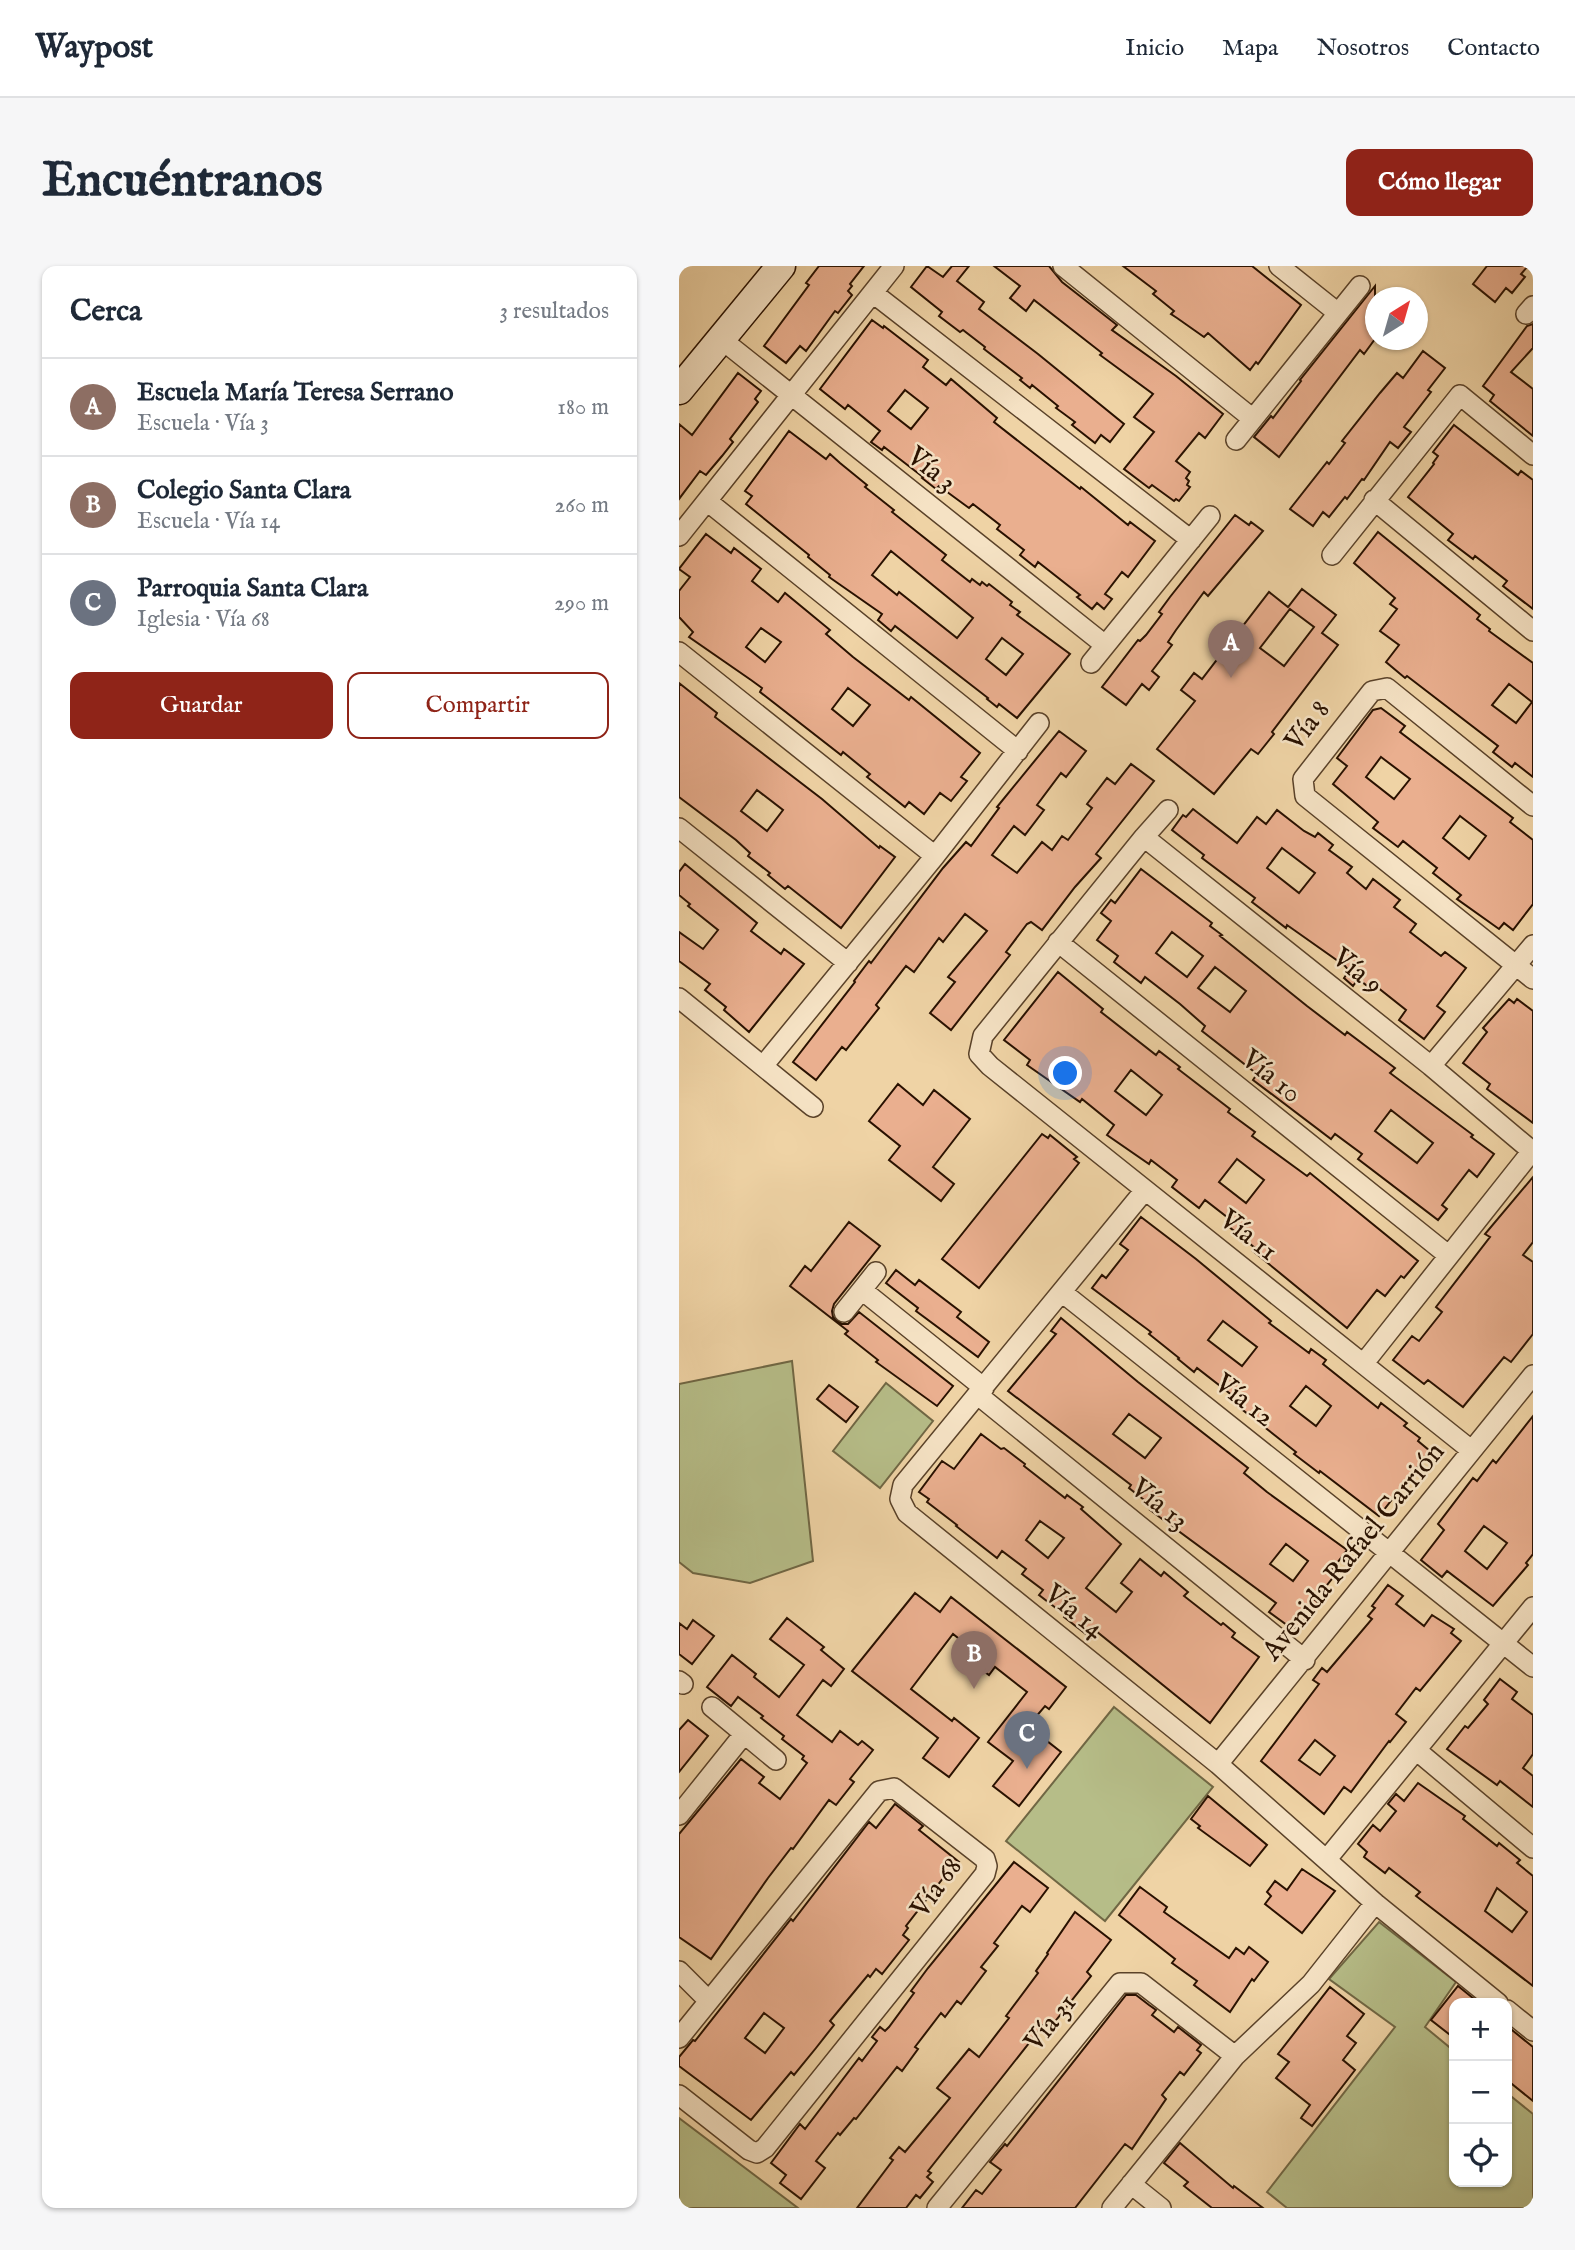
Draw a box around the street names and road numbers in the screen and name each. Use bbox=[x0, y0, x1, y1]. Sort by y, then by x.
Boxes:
street label: Vía 3 bbox=[898, 439, 963, 501]
street label: Vía 8 bbox=[1277, 694, 1339, 759]
street label: Vía 9 bbox=[1324, 940, 1390, 1003]
street label: Vía 10 bbox=[1233, 1042, 1308, 1112]
street label: Vía 11 bbox=[1211, 1202, 1284, 1270]
street label: Vía 12 bbox=[1206, 1366, 1281, 1435]
street label: Avenida Rafael Carrión bbox=[1255, 1436, 1453, 1669]
street label: Vía 13 bbox=[1122, 1471, 1195, 1539]
street label: Vía 14 bbox=[1036, 1577, 1111, 1647]
street label: Vía 68 bbox=[903, 1851, 971, 1926]
street label: Vía 31 bbox=[1017, 1987, 1085, 2060]

